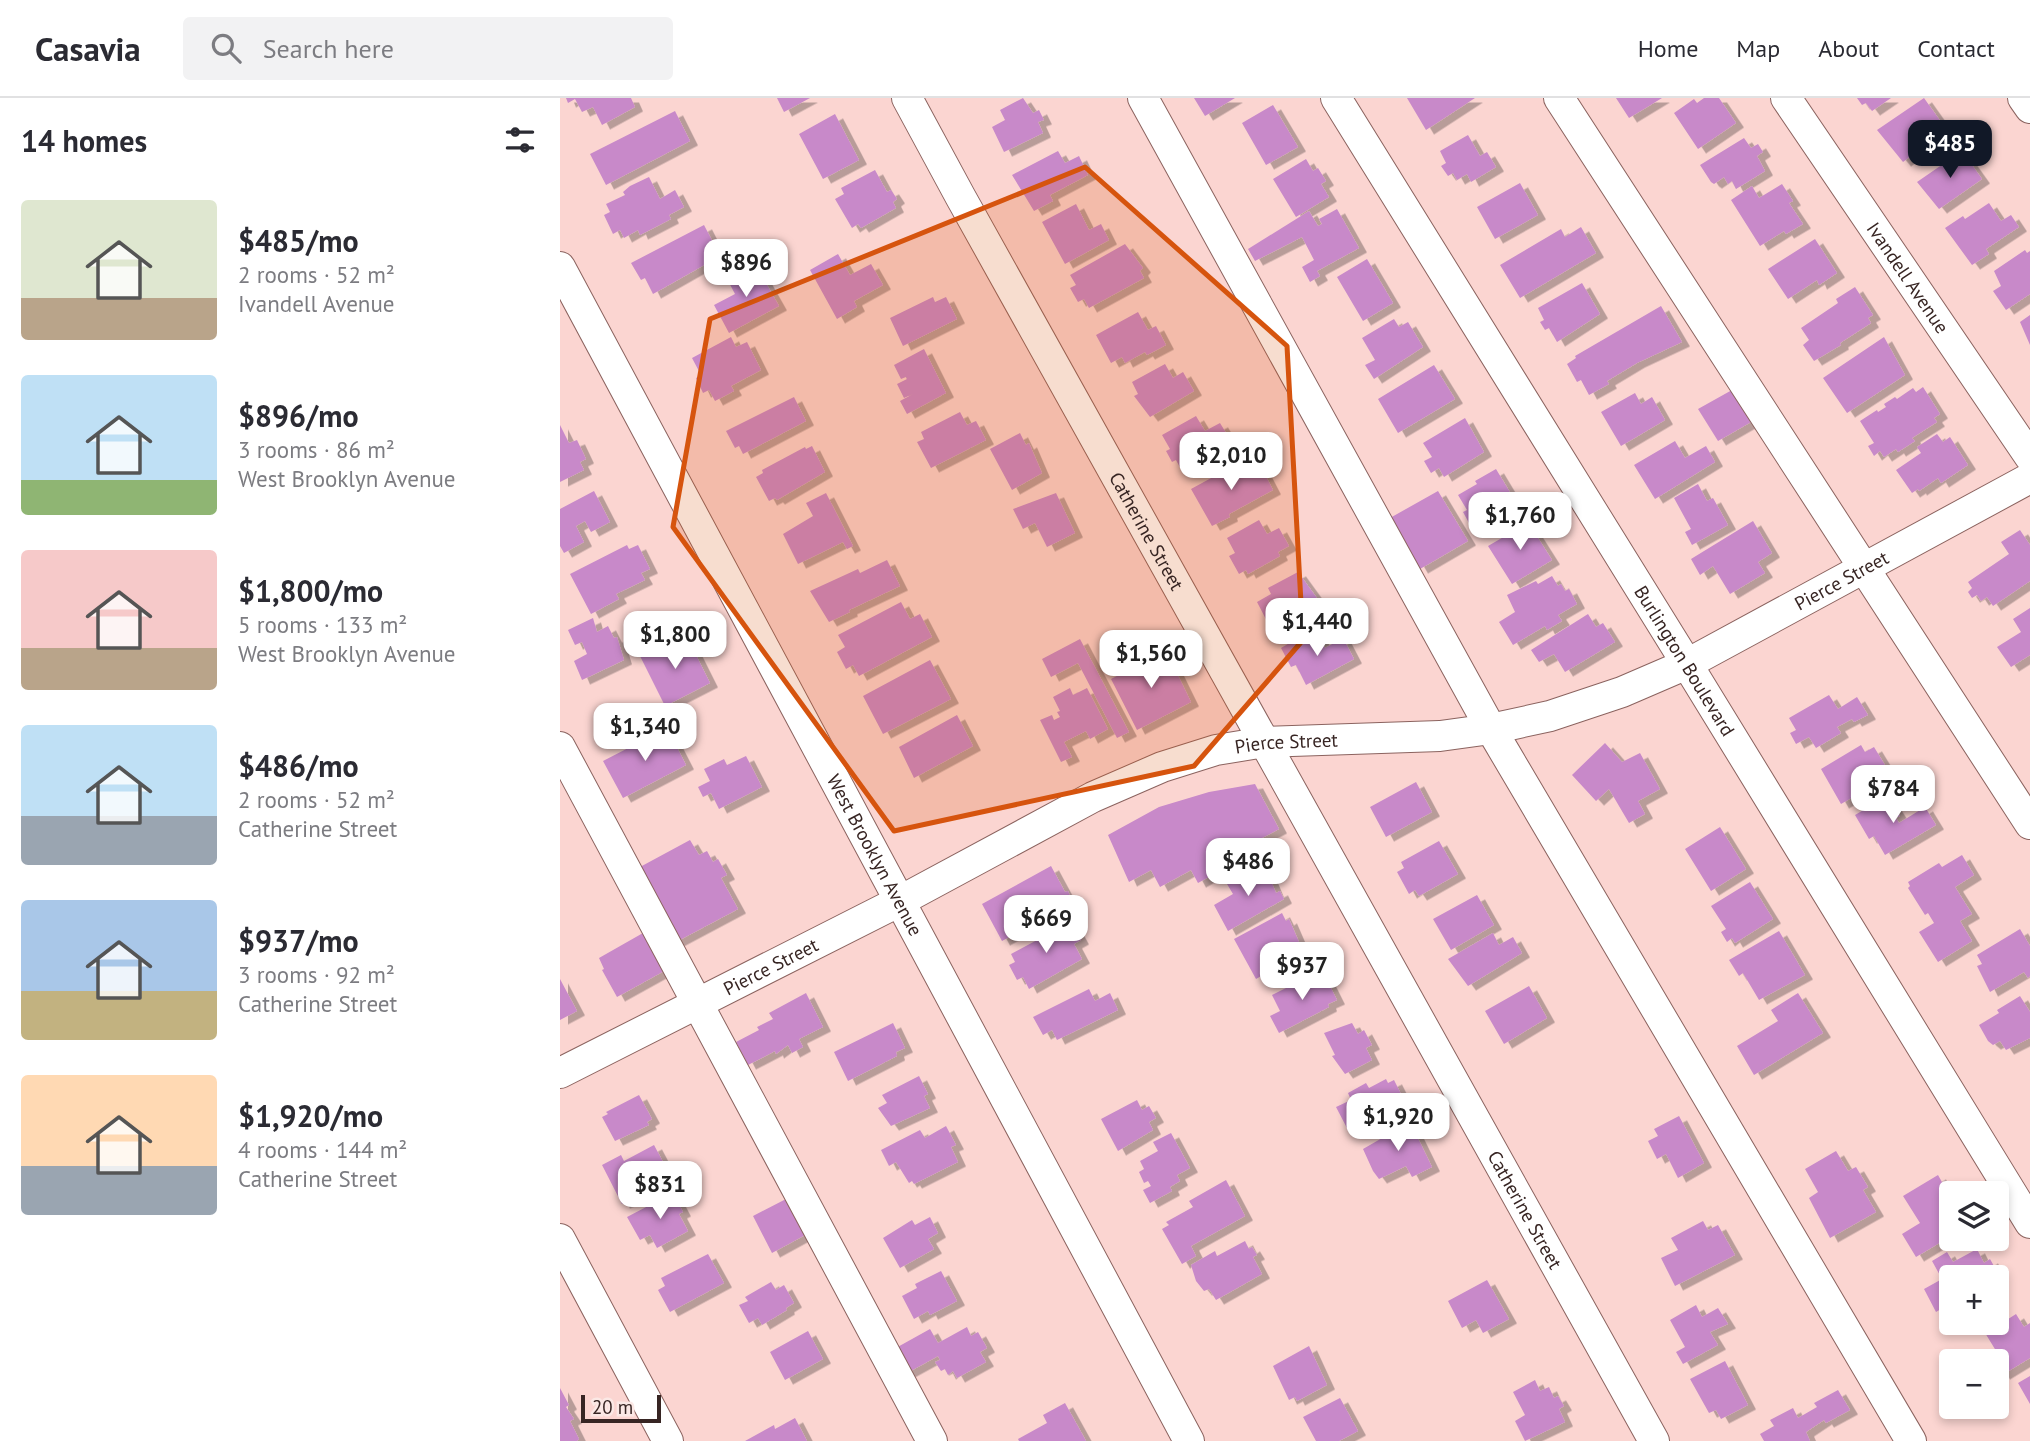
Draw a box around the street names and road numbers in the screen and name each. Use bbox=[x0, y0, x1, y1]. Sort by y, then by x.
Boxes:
street label: Ivandell Avenue bbox=[1862, 217, 1954, 338]
street label: Catherine Street bbox=[1104, 468, 1190, 595]
street label: Pierce Street bbox=[1790, 545, 1893, 615]
street label: Burlington Boulevard bbox=[1629, 581, 1740, 740]
street label: Pierce Street bbox=[1233, 727, 1339, 759]
street label: West Brooklyn Avenue bbox=[822, 770, 928, 940]
street label: Pierce Street bbox=[719, 932, 823, 1000]
street label: Catherine Street bbox=[1483, 1146, 1568, 1274]

